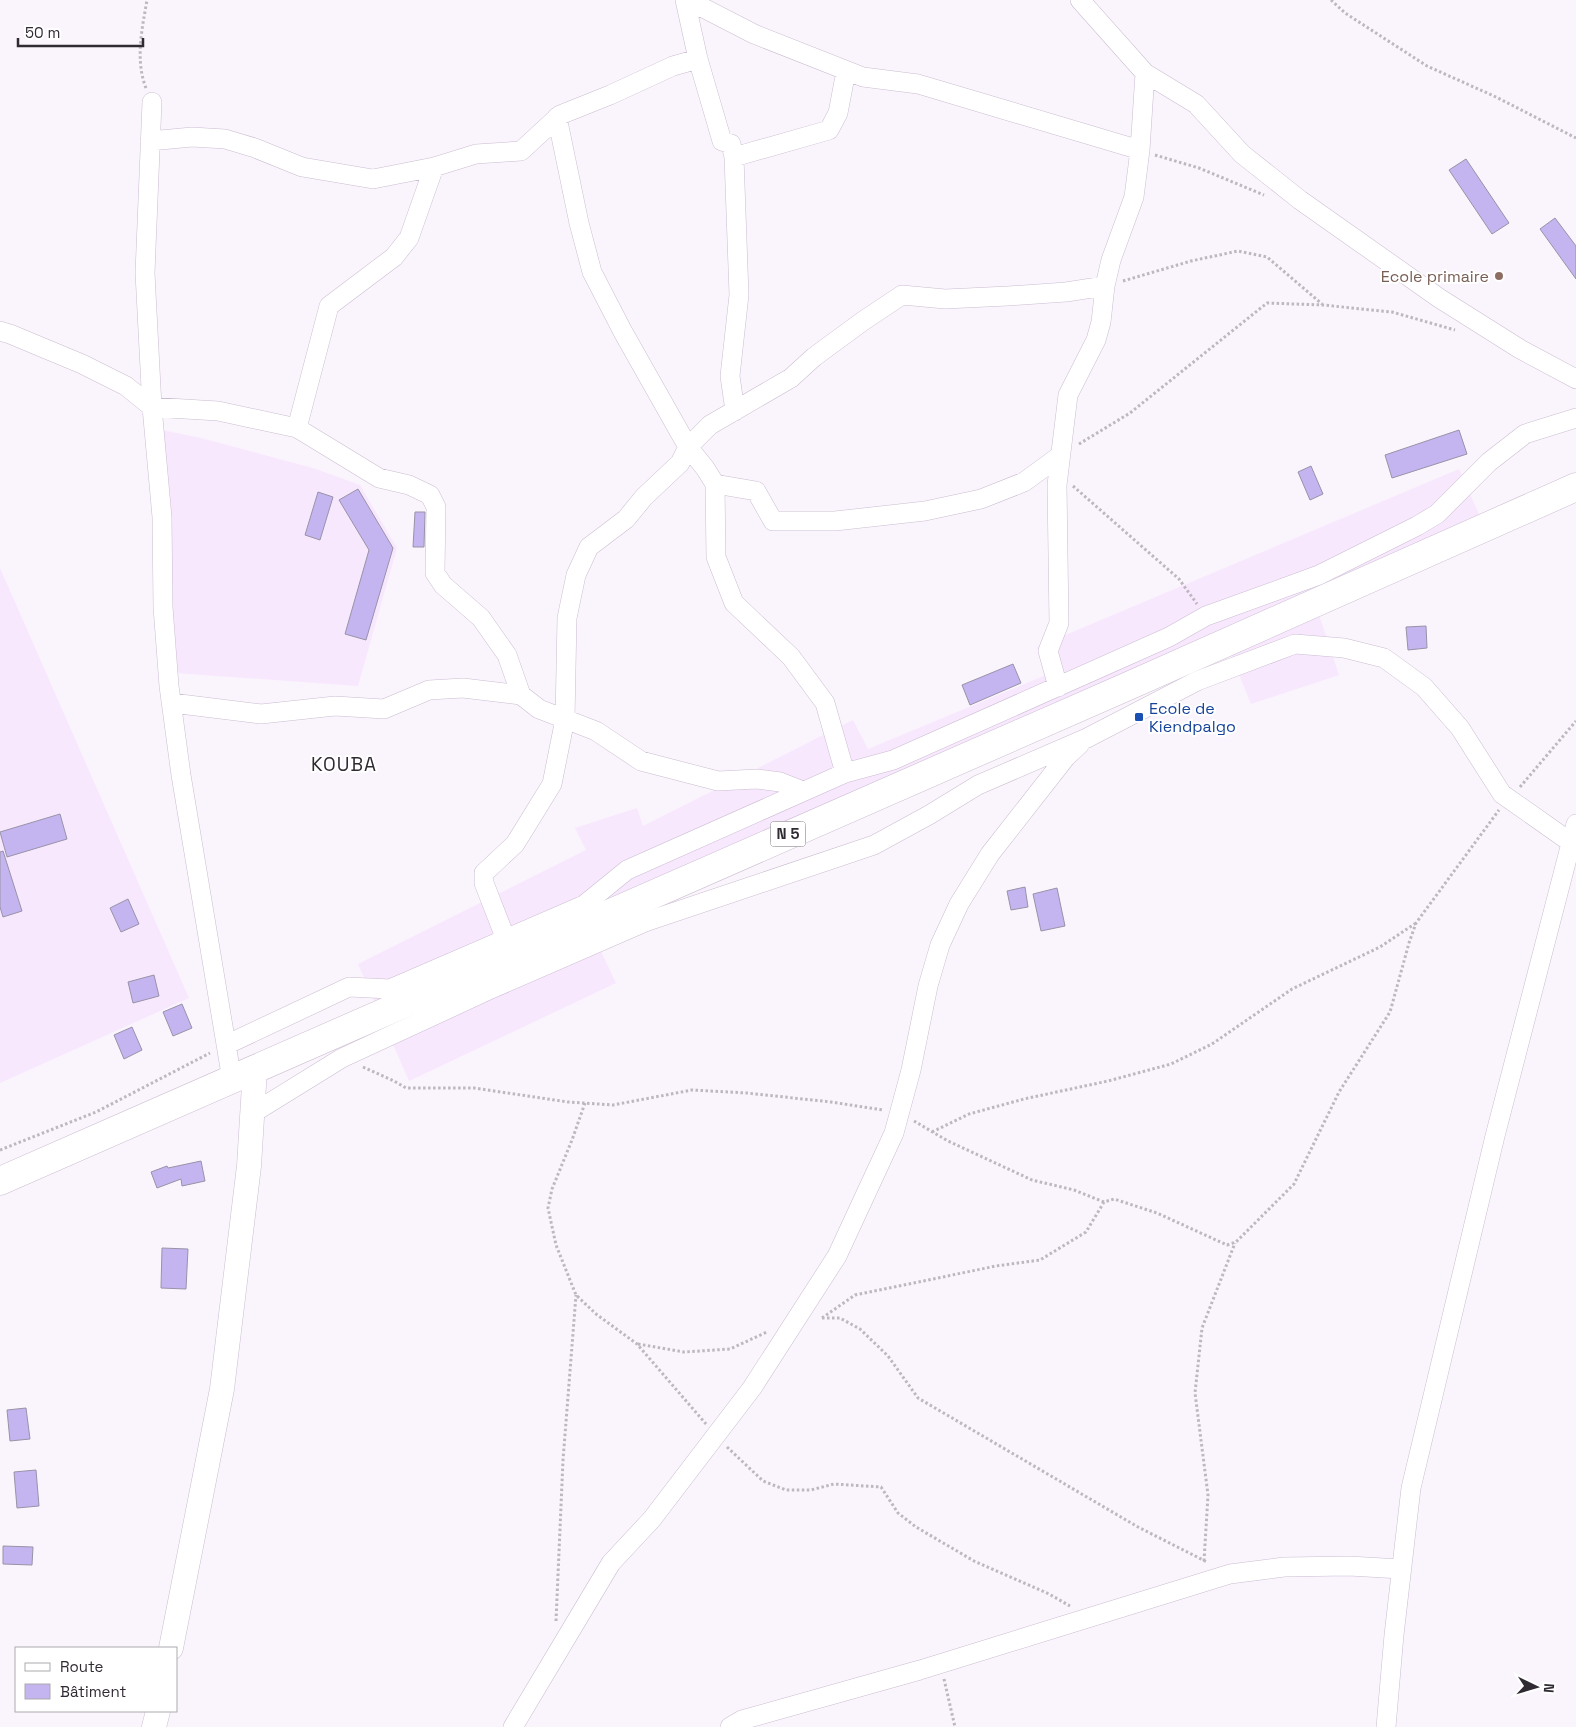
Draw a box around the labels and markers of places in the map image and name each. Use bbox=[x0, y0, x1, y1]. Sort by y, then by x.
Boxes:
place label: Ecole primaire bbox=[1381, 266, 1489, 287]
marker: Ecole primaire bbox=[1493, 270, 1505, 282]
place label: Ecole de Kiendpalgo bbox=[1149, 698, 1236, 737]
marker: Ecole de Kiendpalgo bbox=[1133, 711, 1145, 723]

